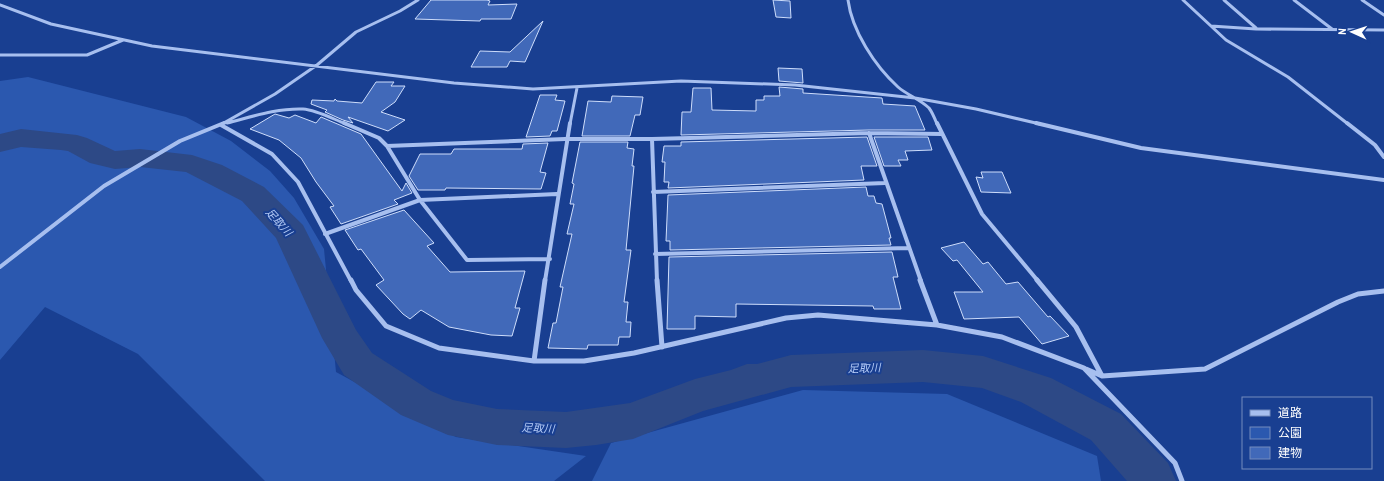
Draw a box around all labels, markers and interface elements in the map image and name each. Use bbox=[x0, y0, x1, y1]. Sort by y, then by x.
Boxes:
north arrow bbox=[1332, 12, 1372, 52]
text: N bbox=[1335, 28, 1349, 35]
water label: 足取川 bbox=[263, 205, 296, 240]
water label: 足取川 bbox=[847, 360, 882, 376]
legend bbox=[1242, 397, 1372, 469]
text: 道路 bbox=[1278, 405, 1302, 421]
water label: 足取川 bbox=[521, 420, 556, 436]
text: 公園 bbox=[1278, 425, 1302, 441]
text: 建物 bbox=[1278, 445, 1302, 461]

